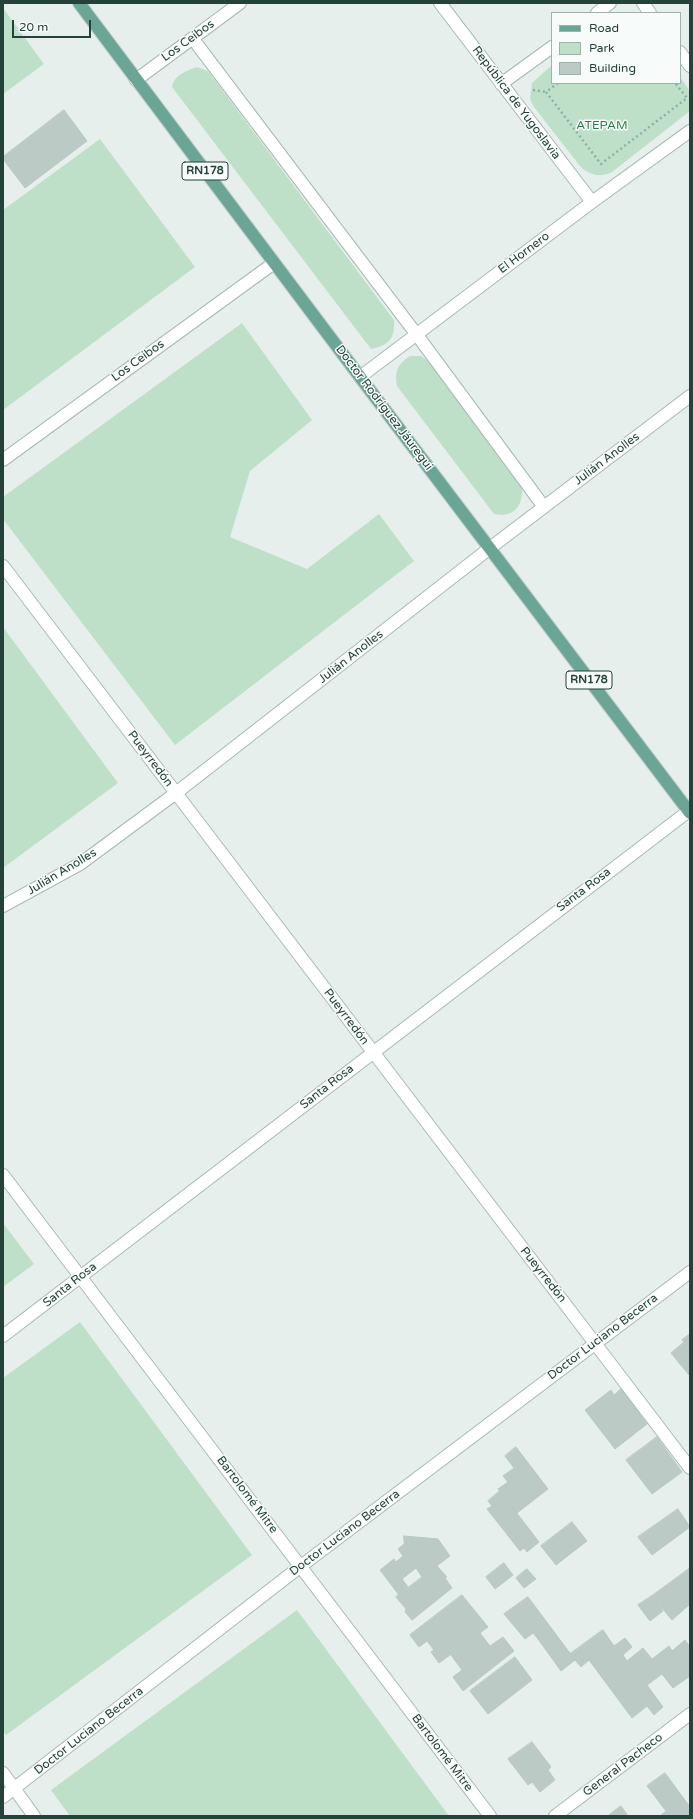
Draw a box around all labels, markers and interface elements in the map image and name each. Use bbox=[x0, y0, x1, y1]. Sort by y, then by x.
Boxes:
scale bar bbox=[14, 12, 93, 38]
legend bbox=[551, 12, 681, 84]
street label: Los Ceibos bbox=[159, 17, 217, 65]
text: 20 m bbox=[19, 20, 48, 34]
text: Road bbox=[589, 21, 619, 35]
text: Park bbox=[589, 41, 615, 55]
street label: República de Yugoslavia bbox=[469, 44, 563, 162]
text: Building bbox=[589, 61, 636, 75]
park label: ATEPAM bbox=[576, 119, 628, 133]
road number: RN178 bbox=[182, 162, 228, 180]
street label: El Hornero bbox=[496, 229, 552, 277]
street label: Los Ceibos bbox=[109, 337, 167, 385]
street label: Doctor Rodríguez Jáuregui bbox=[332, 343, 436, 473]
street label: Julián Anolles bbox=[571, 430, 643, 488]
street label: Julián Anolles bbox=[316, 627, 386, 687]
road number: RN178 bbox=[566, 671, 612, 689]
street label: Pueyrredón bbox=[124, 728, 176, 790]
street label: Julián Anolles bbox=[25, 846, 99, 898]
street label: Santa Rosa bbox=[554, 865, 614, 915]
street label: Pueyrredón bbox=[320, 986, 372, 1048]
street label: Santa Rosa bbox=[297, 1062, 357, 1112]
street label: Pueyrredón bbox=[517, 1244, 569, 1306]
street label: Santa Rosa bbox=[40, 1260, 100, 1310]
street label: Doctor Luciano Becerra bbox=[545, 1291, 661, 1383]
street label: Bartolomé Mitre bbox=[213, 1454, 281, 1536]
street label: Doctor Luciano Becerra bbox=[287, 1487, 403, 1579]
street label: Doctor Luciano Becerra bbox=[32, 1684, 146, 1778]
street label: Bartolomé Mitre bbox=[408, 1712, 476, 1794]
street label: General Pacheco bbox=[580, 1730, 666, 1800]

